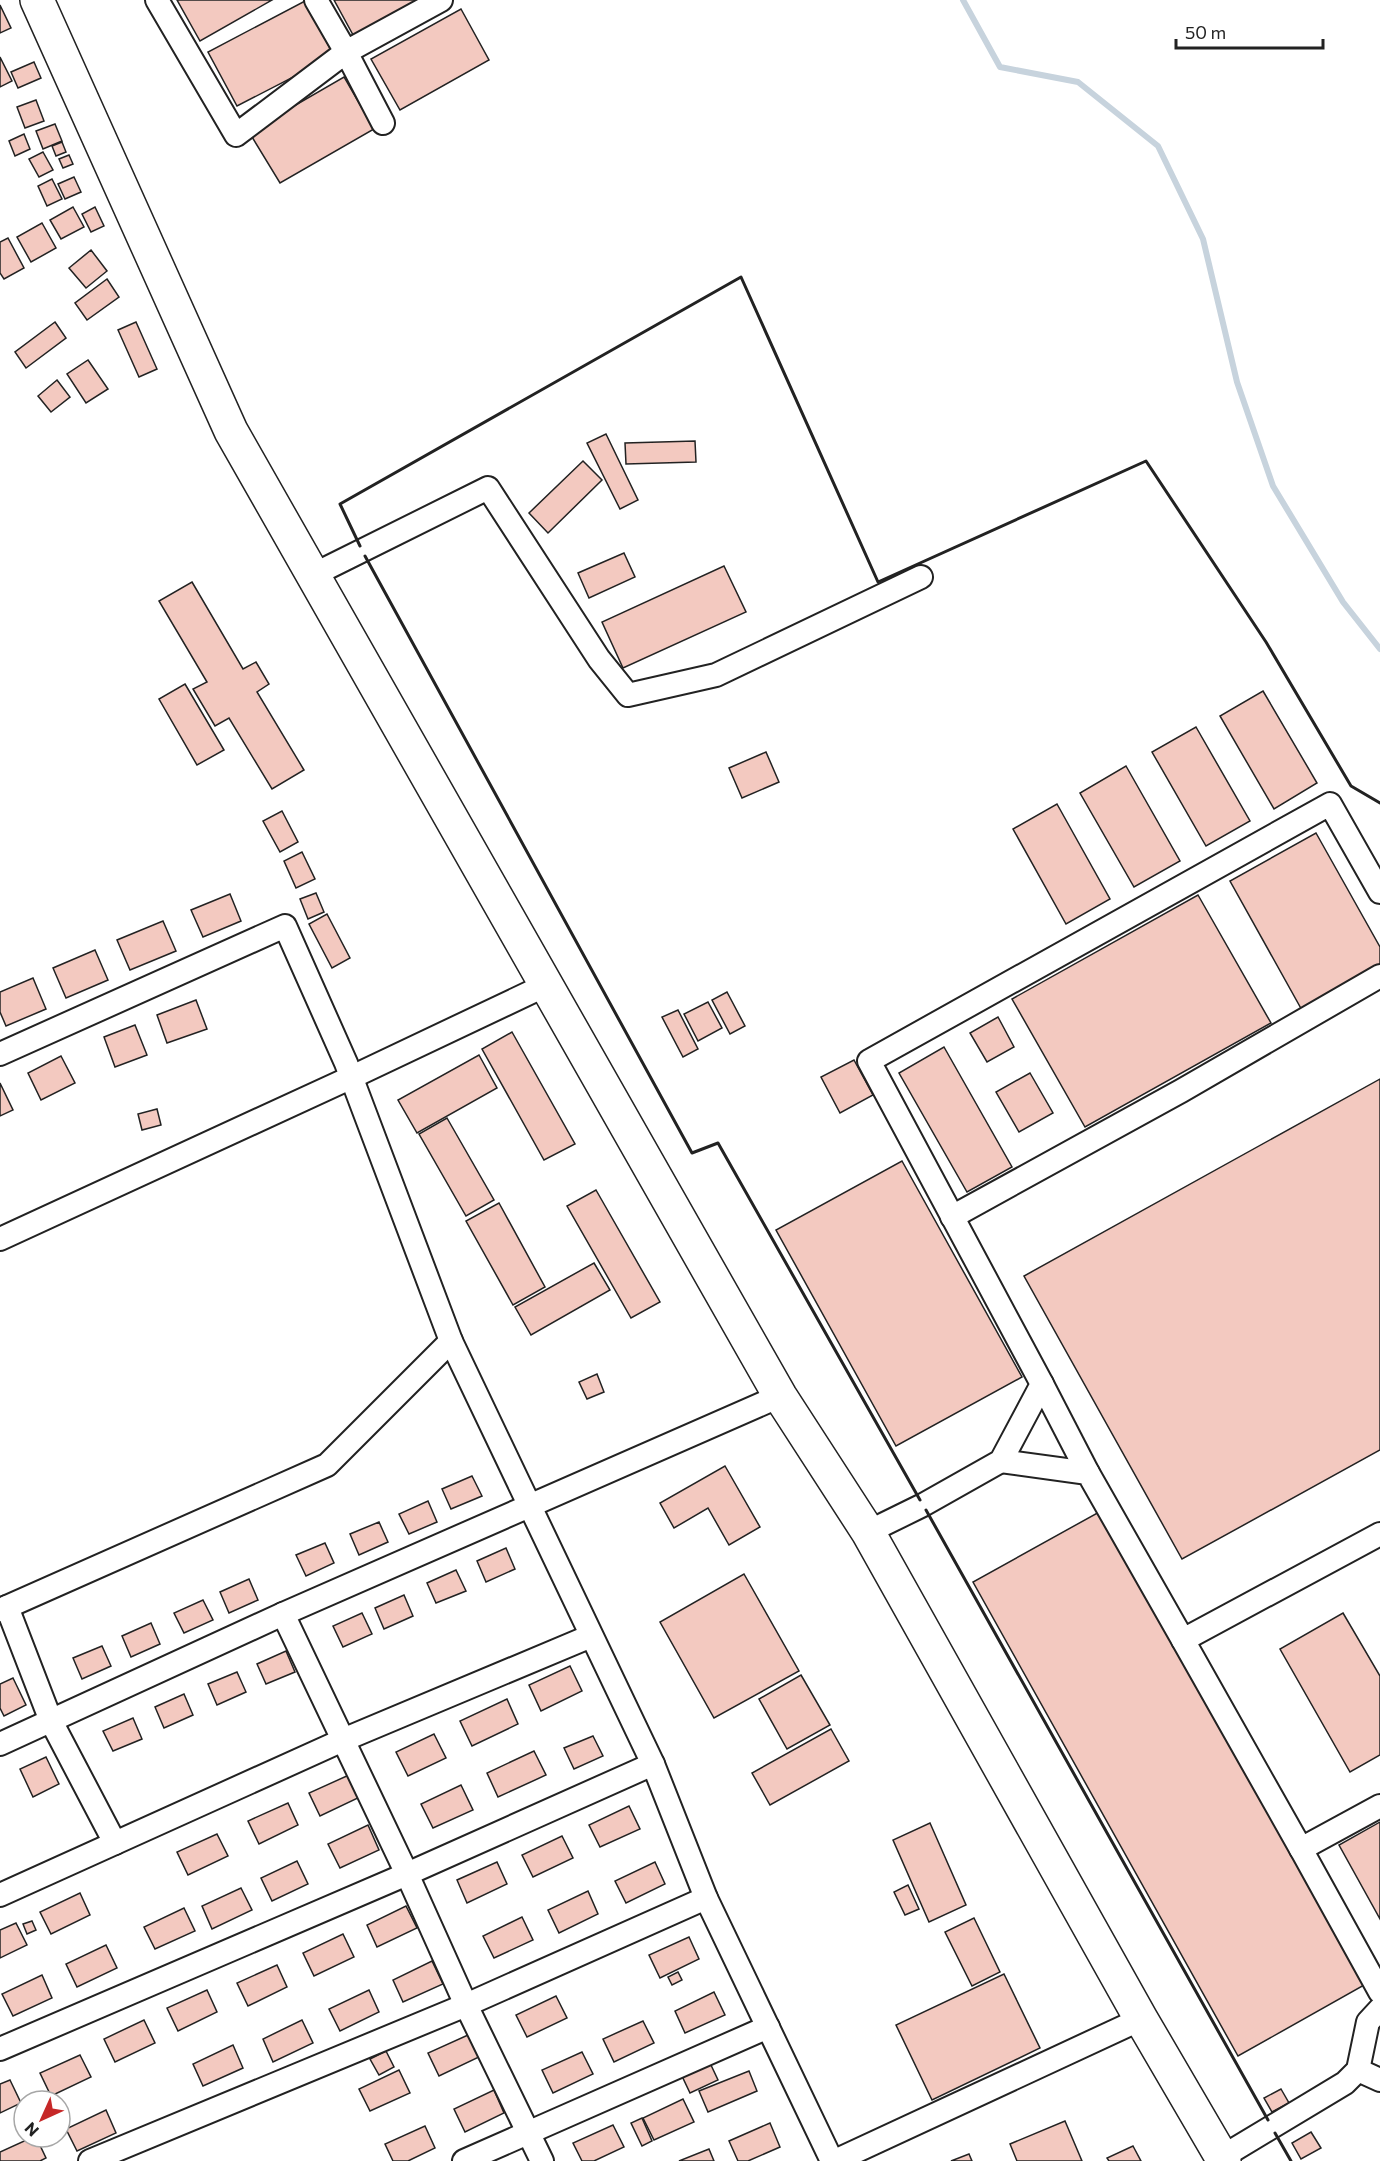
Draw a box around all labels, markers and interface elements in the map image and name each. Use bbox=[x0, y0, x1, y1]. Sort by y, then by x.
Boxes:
scale bar bbox=[1176, 12, 1323, 50]
text: 50 m bbox=[1185, 21, 1226, 43]
north arrow bbox=[12, 2089, 72, 2149]
text: N bbox=[20, 2119, 42, 2141]

